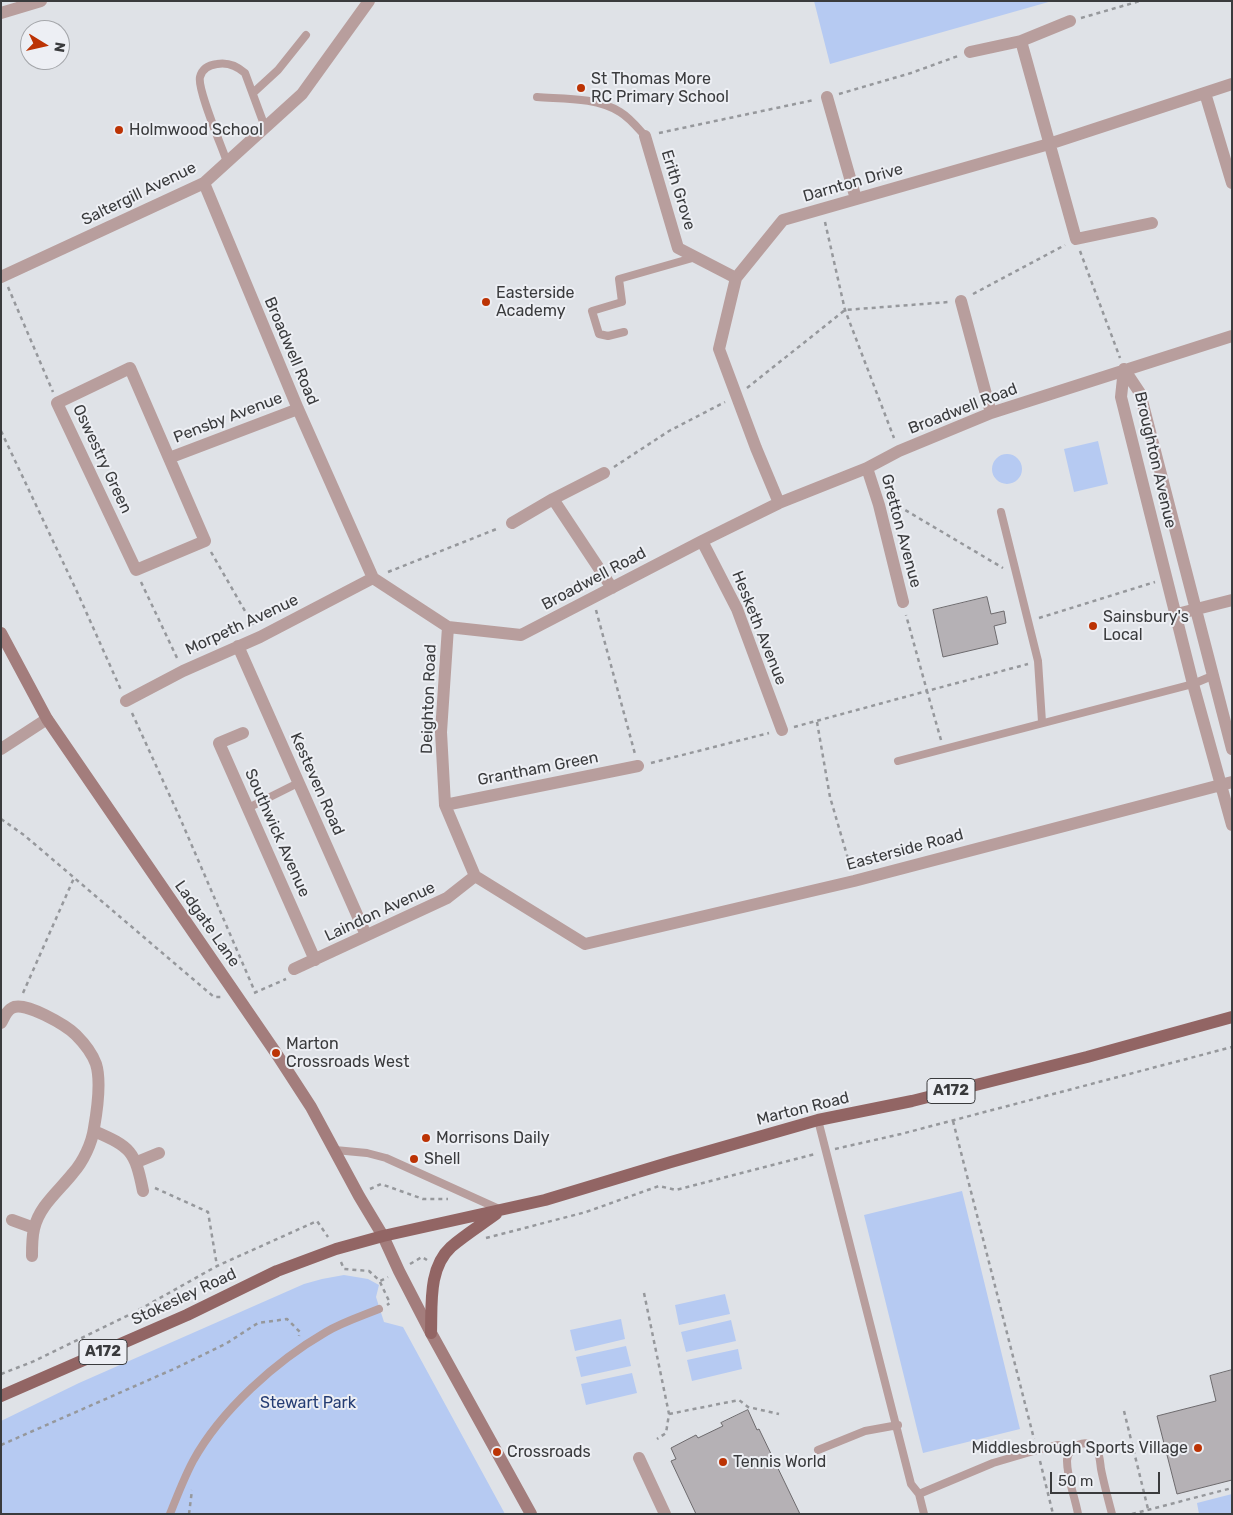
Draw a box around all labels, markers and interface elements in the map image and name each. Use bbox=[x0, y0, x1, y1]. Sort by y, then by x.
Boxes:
north arrow bbox=[20, 20, 70, 70]
text: N bbox=[50, 41, 69, 54]
place label: St Thomas More RC Primary School bbox=[591, 69, 729, 107]
marker: St Thomas More RC Primary School bbox=[575, 82, 587, 94]
place label: Holmwood School bbox=[129, 120, 263, 140]
marker: Holmwood School bbox=[113, 124, 125, 136]
street label: Erith Grove bbox=[657, 148, 699, 232]
street label: Saltergill Avenue bbox=[79, 158, 199, 230]
street label: Darnton Drive bbox=[801, 160, 905, 206]
place label: Easterside Academy bbox=[496, 283, 574, 321]
street label: Broadwell Road bbox=[260, 294, 322, 408]
marker: Easterside Academy bbox=[480, 296, 492, 308]
street label: Broadwell Road bbox=[906, 379, 1020, 439]
street label: Pensby Avenue bbox=[171, 388, 285, 448]
street label: Broughton Avenue bbox=[1130, 390, 1180, 530]
street label: Oswestry Green bbox=[68, 401, 136, 517]
street label: Gretton Avenue bbox=[877, 472, 925, 590]
street label: Broadwell Road bbox=[539, 543, 649, 615]
street label: Hesketh Avenue bbox=[727, 568, 791, 688]
street label: Morpeth Avenue bbox=[182, 590, 302, 660]
place label: Sainsbury's Local bbox=[1103, 607, 1189, 645]
marker: Sainsbury's Local bbox=[1087, 620, 1099, 632]
street label: Deighton Road bbox=[417, 644, 441, 754]
street label: Kesteven Road bbox=[286, 730, 348, 838]
street label: Grantham Green bbox=[476, 748, 600, 790]
street label: Southwick Avenue bbox=[240, 766, 314, 900]
street label: Easterside Road bbox=[844, 825, 966, 875]
street label: Ladgate Lane bbox=[170, 877, 244, 971]
street label: Laindon Avenue bbox=[322, 878, 438, 946]
place label: Marton Crossroads West bbox=[286, 1034, 409, 1072]
marker: Marton Crossroads West bbox=[270, 1047, 282, 1059]
road number: A172 bbox=[927, 1078, 975, 1104]
street label: Marton Road bbox=[755, 1088, 851, 1130]
place label: Morrisons Daily bbox=[436, 1128, 549, 1148]
marker: Morrisons Daily bbox=[420, 1132, 432, 1144]
place label: Shell bbox=[424, 1149, 460, 1169]
marker: Shell bbox=[408, 1153, 420, 1165]
street label: Stokesley Road bbox=[128, 1264, 240, 1330]
road number: A172 bbox=[79, 1340, 127, 1364]
park label: Stewart Park bbox=[260, 1393, 356, 1413]
place label: Middlesbrough Sports Village bbox=[971, 1438, 1188, 1458]
place label: Crossroads bbox=[507, 1442, 591, 1462]
marker: Middlesbrough Sports Village bbox=[1192, 1442, 1204, 1454]
marker: Crossroads bbox=[491, 1446, 503, 1458]
place label: Tennis World bbox=[733, 1452, 826, 1472]
marker: Tennis World bbox=[717, 1456, 729, 1468]
scale bar bbox=[1053, 1462, 1163, 1494]
text: 50 m bbox=[1058, 1472, 1093, 1490]

